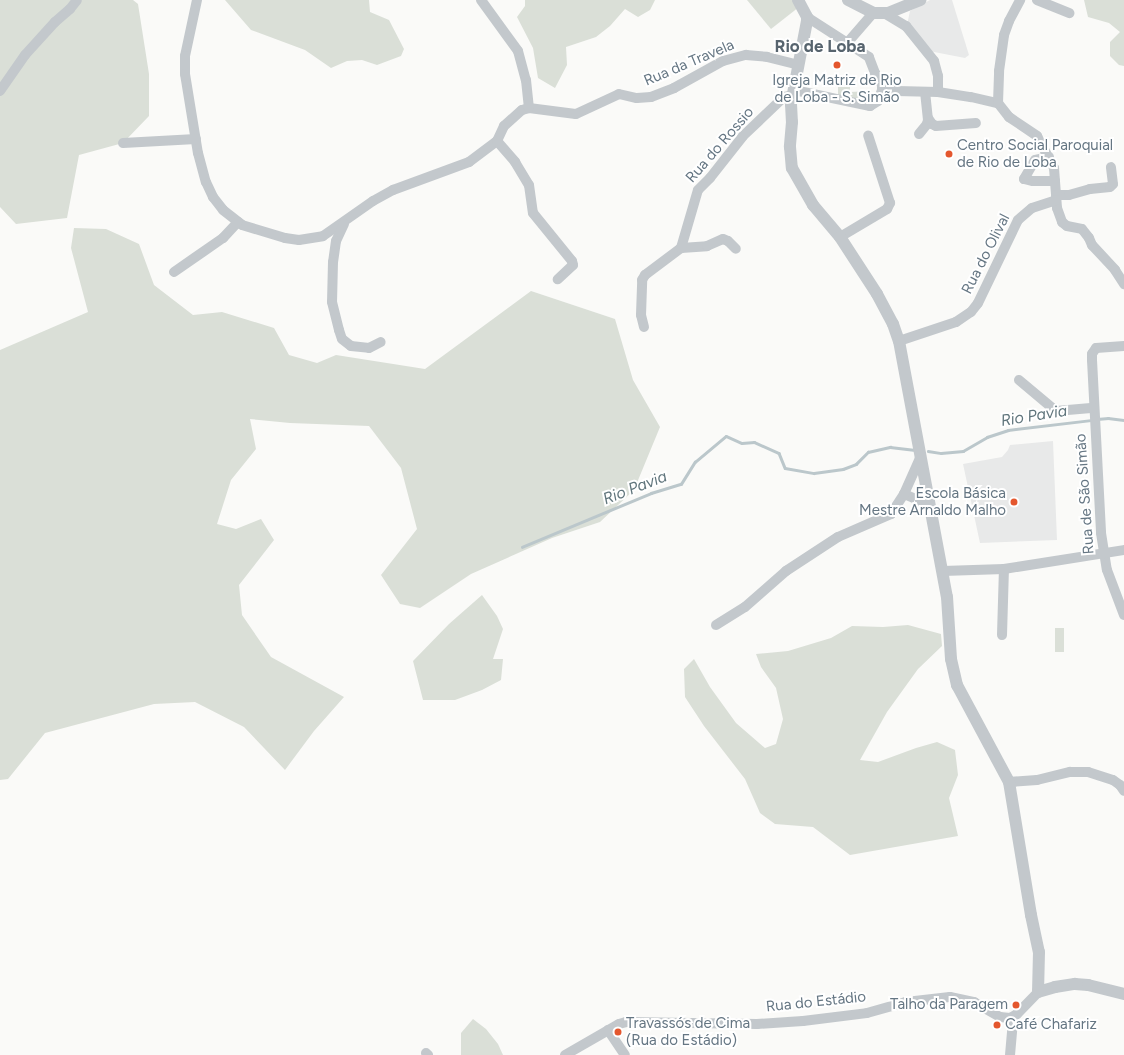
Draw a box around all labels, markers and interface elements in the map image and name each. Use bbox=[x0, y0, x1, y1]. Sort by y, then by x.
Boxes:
street label: Rua da Travela bbox=[641, 36, 737, 90]
district label: Rio de Loba bbox=[774, 37, 866, 57]
marker: Igreja Matriz de Rio de Loba - S. Simão bbox=[832, 60, 842, 70]
place label: Igreja Matriz de Rio de Loba - S. Simão bbox=[772, 71, 902, 106]
street label: Rua do Rossio bbox=[682, 103, 758, 187]
place label: Centro Social Paroquial de Rio de Loba bbox=[957, 136, 1113, 171]
marker: Centro Social Paroquial de Rio de Loba bbox=[944, 149, 954, 159]
street label: Rua do Olival bbox=[958, 211, 1014, 297]
water label: Rio Pavia bbox=[999, 401, 1069, 431]
street label: Rua de São Simão bbox=[1072, 433, 1098, 555]
water label: Rio Pavia bbox=[600, 467, 670, 509]
place label: Escola Básica Mestre Arnaldo Malho bbox=[859, 484, 1006, 519]
marker: Escola Básica Mestre Arnaldo Malho bbox=[1009, 497, 1019, 507]
street label: Rua do Estádio bbox=[765, 988, 867, 1016]
place label: Talho da Paragem bbox=[890, 996, 1008, 1014]
marker: Talho da Paragem bbox=[1011, 1000, 1021, 1010]
place label: Travassós de Cima (Rua do Estádio) bbox=[626, 1014, 750, 1049]
place label: Café Chafariz bbox=[1005, 1016, 1097, 1034]
marker: Café Chafariz bbox=[992, 1020, 1002, 1030]
marker: Travassós de Cima (Rua do Estádio) bbox=[613, 1027, 623, 1037]

